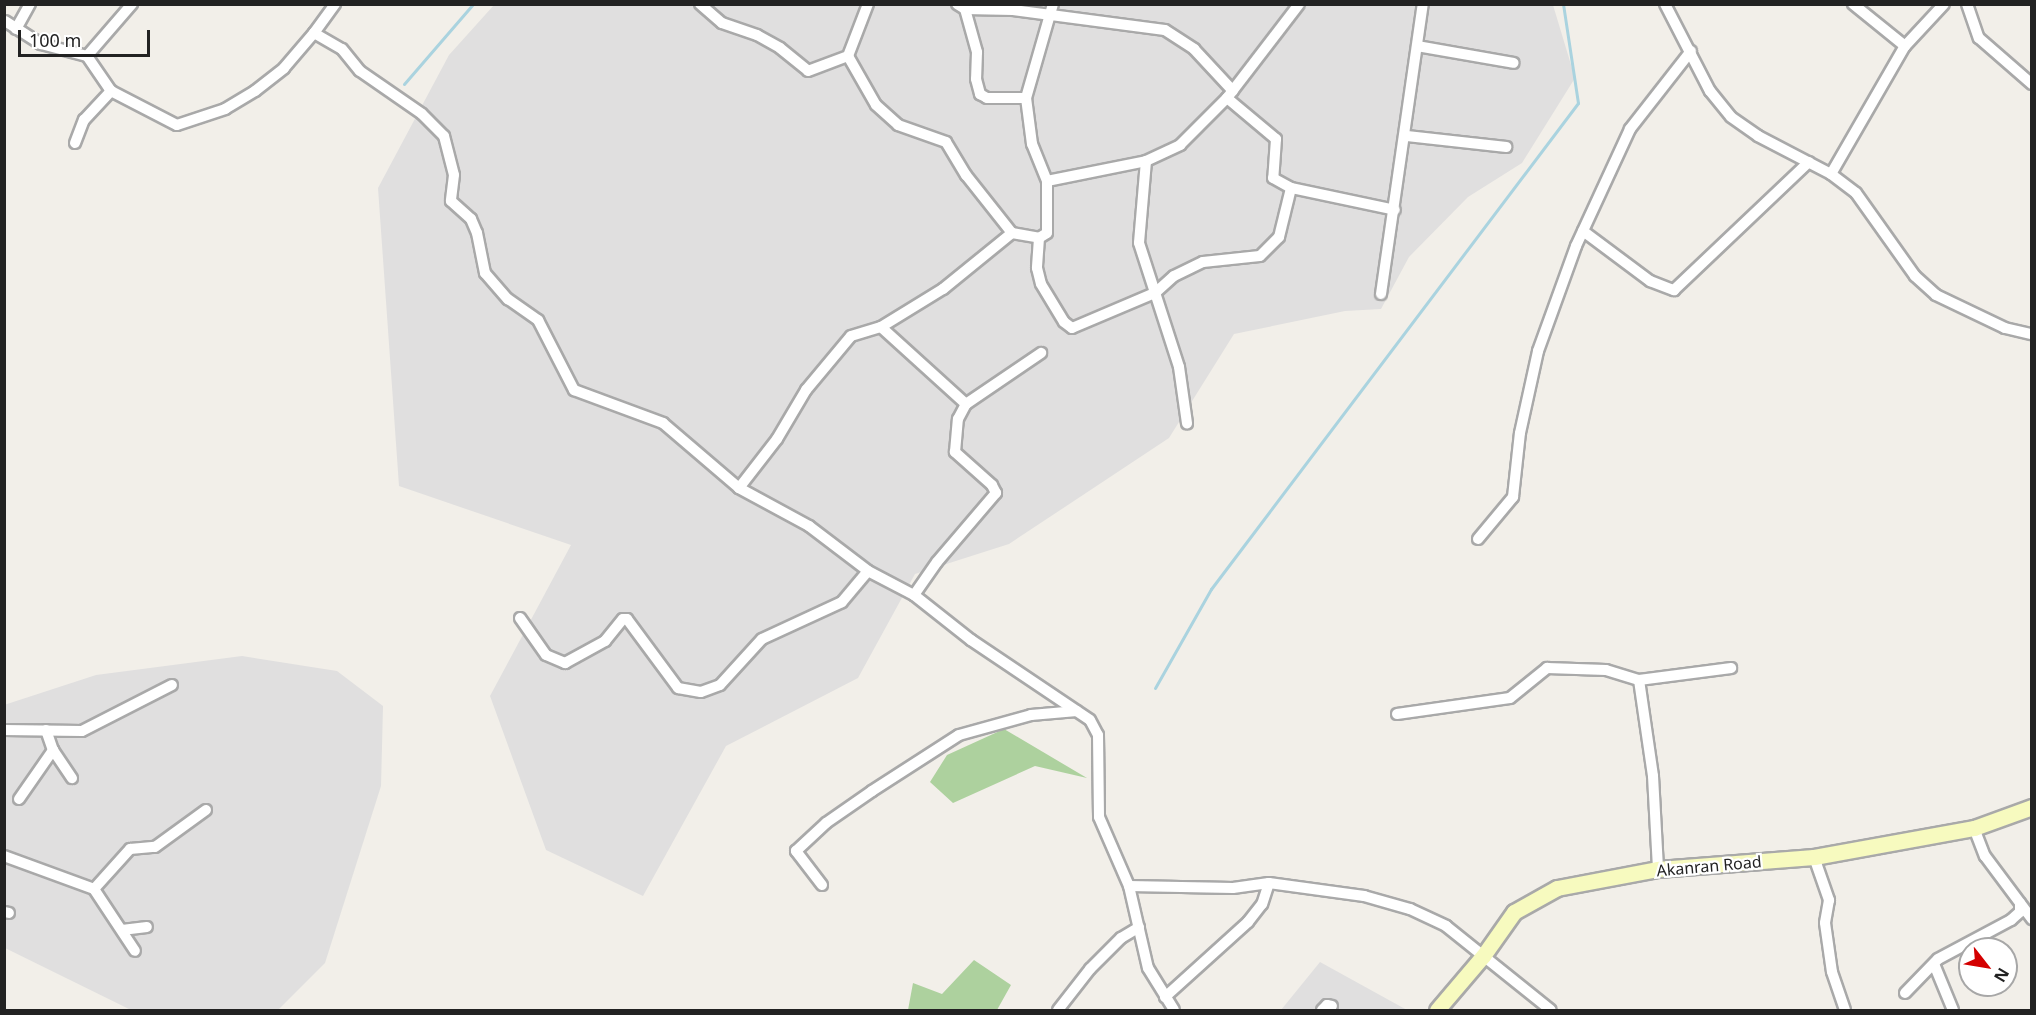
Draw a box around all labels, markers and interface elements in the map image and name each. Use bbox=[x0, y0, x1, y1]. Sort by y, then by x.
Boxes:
scale bar bbox=[21, 18, 153, 56]
text: 100 m bbox=[29, 28, 81, 52]
street label: Akanran Road bbox=[1656, 852, 1762, 880]
north arrow bbox=[1958, 937, 2018, 997]
text: N bbox=[1989, 964, 2014, 986]

